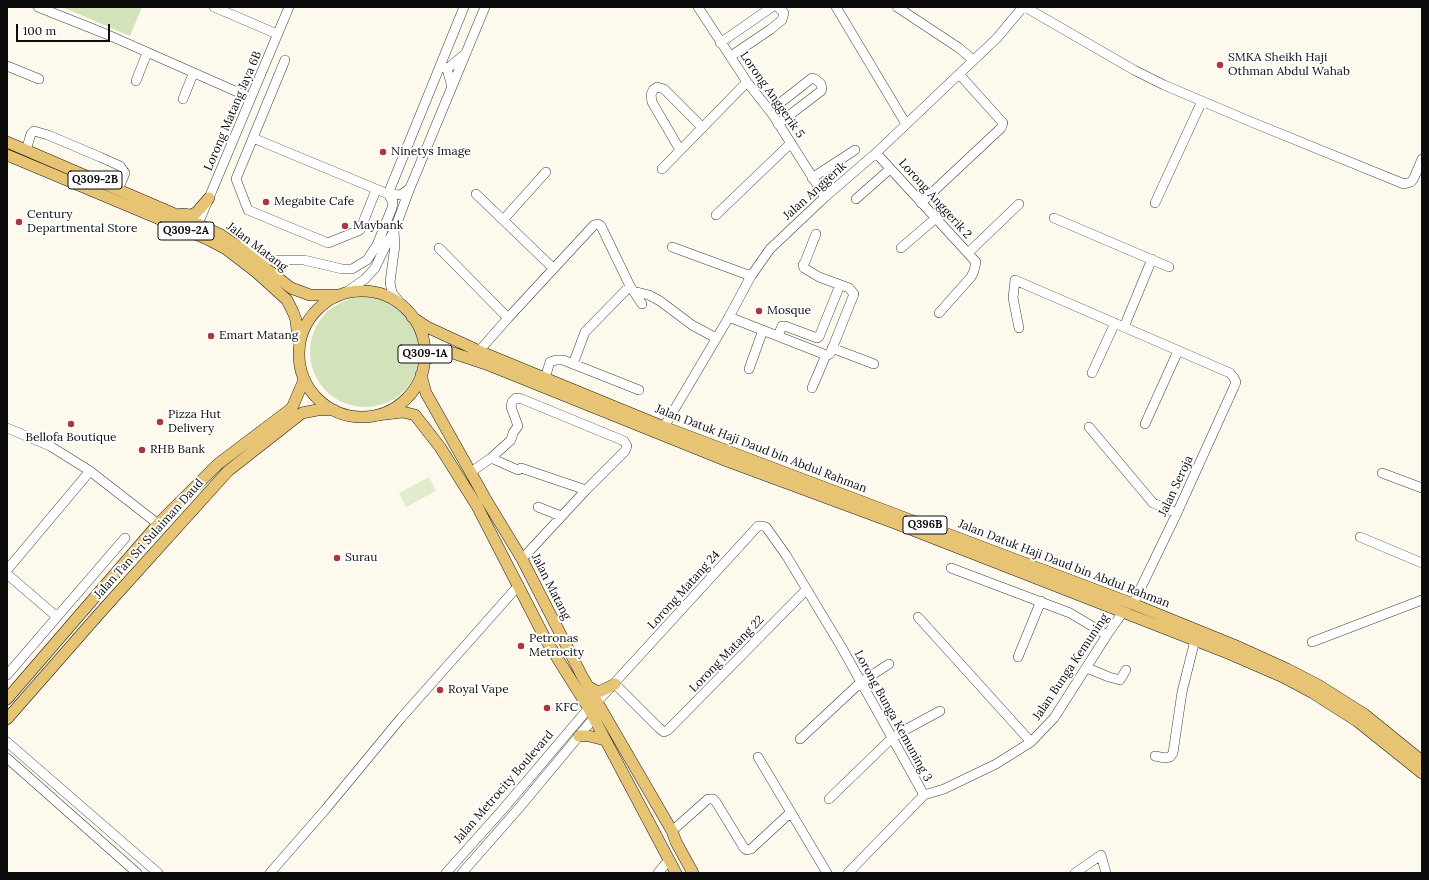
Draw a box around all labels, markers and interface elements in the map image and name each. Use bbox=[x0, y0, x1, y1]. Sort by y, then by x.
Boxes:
scale bar bbox=[18, 16, 112, 42]
text: 100 m bbox=[23, 23, 56, 38]
street label: Lorong Matang Jaya 6B bbox=[201, 49, 265, 173]
street label: Lorong Anggerik 5 bbox=[737, 49, 807, 141]
place label: SMKA Sheikh Haji Othman Abdul Wahab bbox=[1228, 51, 1350, 79]
marker: SMKA Sheikh Haji Othman Abdul Wahab bbox=[1215, 60, 1225, 70]
place label: Ninetys Image bbox=[391, 145, 471, 159]
marker: Ninetys Image bbox=[378, 147, 388, 157]
street label: Lorong Anggerik 2 bbox=[895, 156, 975, 242]
street label: Jalan Anggerik bbox=[780, 159, 850, 223]
road number: Q309-2B bbox=[68, 171, 122, 189]
place label: Megabite Cafe bbox=[274, 195, 354, 209]
marker: Megabite Cafe bbox=[261, 197, 271, 207]
place label: Century Departmental Store bbox=[27, 208, 137, 236]
marker: Century Departmental Store bbox=[14, 217, 24, 227]
place label: Maybank bbox=[353, 219, 403, 233]
street label: Jalan Matang bbox=[224, 220, 290, 274]
marker: Maybank bbox=[340, 221, 350, 231]
road number: Q309-2A bbox=[158, 222, 214, 240]
place label: Mosque bbox=[767, 304, 811, 318]
marker: Mosque bbox=[754, 306, 764, 316]
place label: Emart Matang bbox=[219, 329, 298, 343]
marker: Emart Matang bbox=[206, 331, 216, 341]
road number: Q309-1A bbox=[398, 345, 452, 363]
street label: Jalan Datuk Haji Daud bin Abdul Rahman bbox=[653, 402, 869, 496]
place label: Pizza Hut Delivery bbox=[168, 408, 221, 436]
marker: Pizza Hut Delivery bbox=[155, 417, 165, 427]
marker: Bellofa Boutique bbox=[66, 419, 76, 429]
place label: Bellofa Boutique bbox=[25, 431, 117, 445]
place label: RHB Bank bbox=[150, 443, 205, 457]
marker: RHB Bank bbox=[137, 445, 147, 455]
street label: Jalan Seroja bbox=[1156, 453, 1196, 519]
street label: Jalan Tan Sri Sulaiman Daud bbox=[91, 476, 207, 602]
road number: Q396B bbox=[903, 516, 947, 534]
street label: Jalan Datuk Haji Daud bin Abdul Rahman bbox=[956, 517, 1172, 611]
street label: Lorong Matang 24 bbox=[645, 548, 723, 632]
place label: Surau bbox=[345, 551, 377, 565]
street label: Jalan Matang bbox=[528, 552, 574, 622]
marker: Surau bbox=[332, 553, 342, 563]
street label: Jalan Bunga Kemuning bbox=[1030, 611, 1112, 723]
street label: Lorong Matang 22 bbox=[687, 613, 767, 695]
place label: Petronas Metrocity bbox=[529, 632, 584, 660]
marker: Petronas Metrocity bbox=[516, 641, 526, 651]
street label: Lorong Bunga Kemuning 3 bbox=[851, 648, 935, 784]
place label: Royal Vape bbox=[448, 683, 509, 697]
marker: Royal Vape bbox=[435, 685, 445, 695]
place label: KFC bbox=[555, 701, 578, 715]
marker: KFC bbox=[542, 703, 552, 713]
street label: Jalan Metrocity Boulevard bbox=[451, 728, 557, 846]

